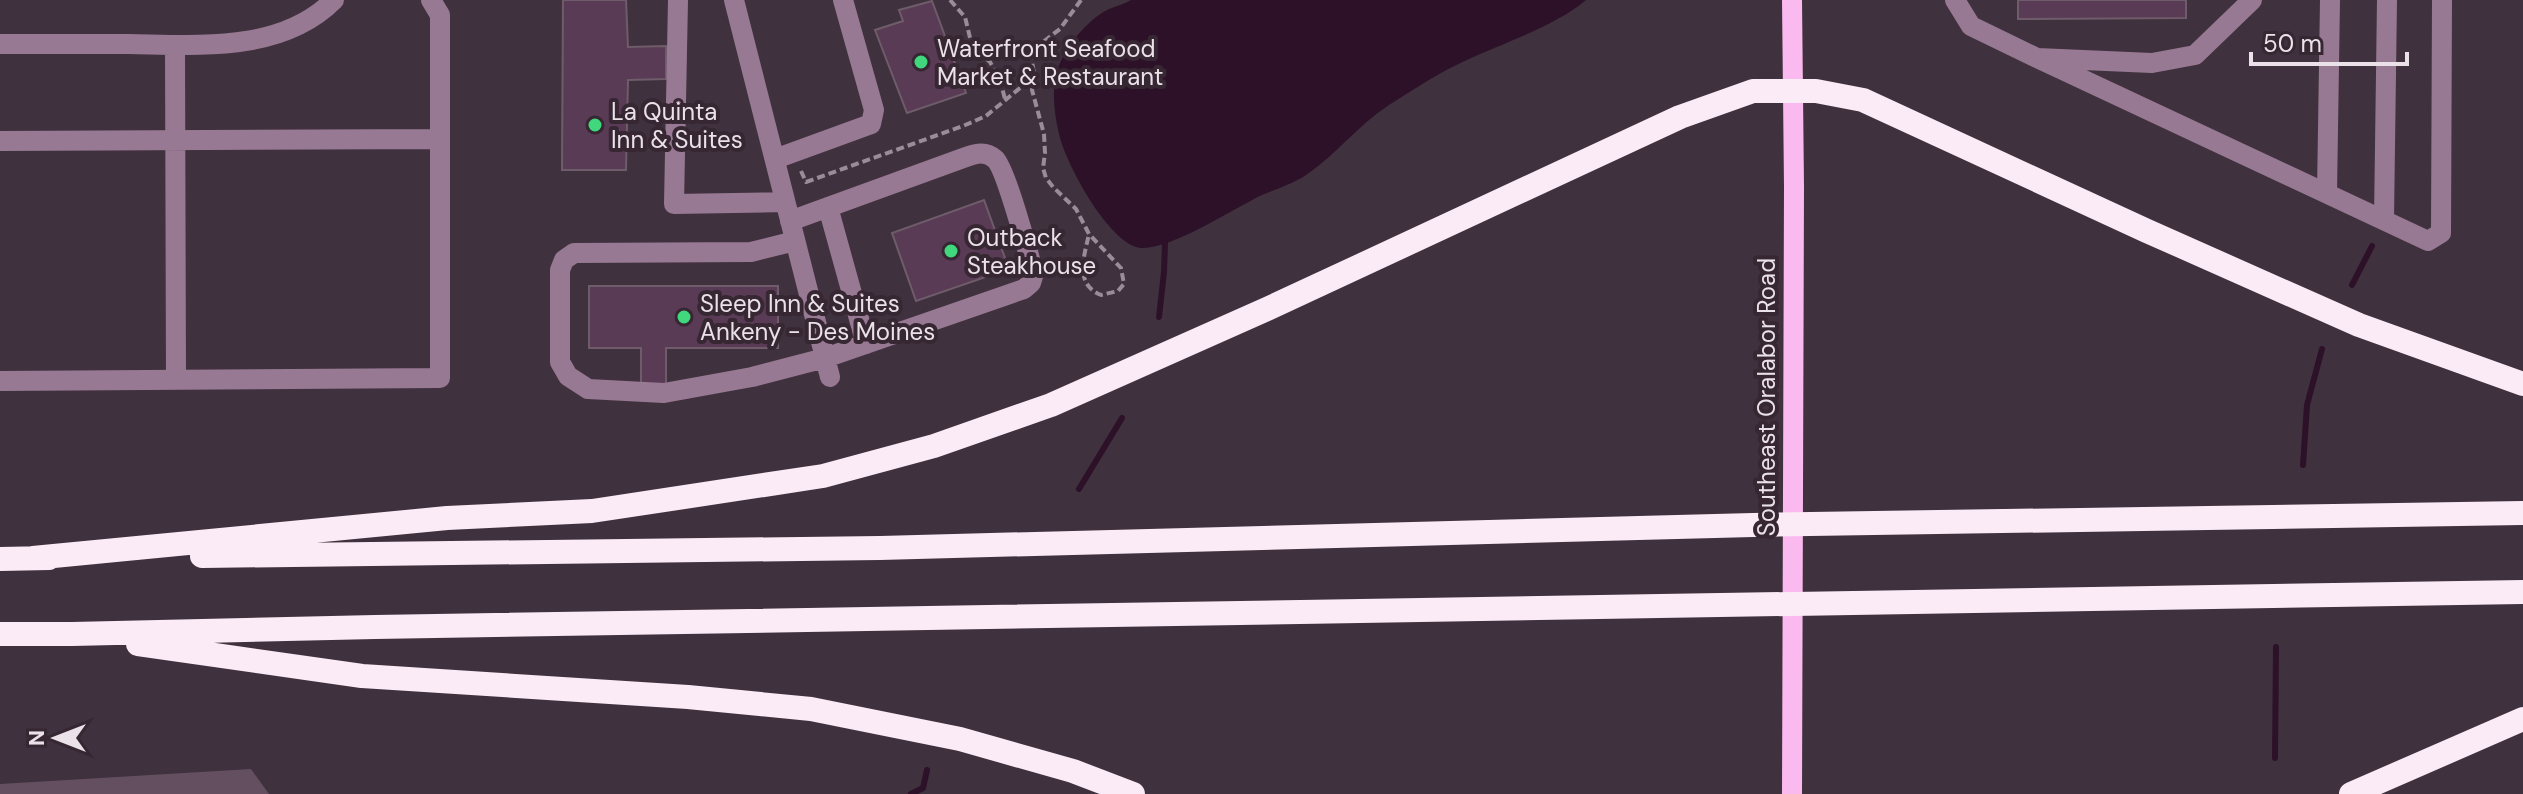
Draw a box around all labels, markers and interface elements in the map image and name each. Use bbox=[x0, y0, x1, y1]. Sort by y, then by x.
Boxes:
scale bar bbox=[2251, 16, 2407, 66]
text: 50 m bbox=[2263, 28, 2322, 59]
place label: Waterfront Seafood Market & Restaurant bbox=[937, 33, 1163, 92]
marker: Waterfront Seafood Market & Restaurant bbox=[912, 53, 930, 71]
place label: La Quinta Inn & Suites bbox=[611, 96, 743, 155]
marker: La Quinta Inn & Suites bbox=[586, 116, 604, 134]
place label: Outback Steakhouse bbox=[967, 222, 1096, 281]
marker: Outback Steakhouse bbox=[942, 242, 960, 260]
street label: Southeast Oralabor Road bbox=[1751, 258, 1782, 536]
place label: Sleep Inn & Suites Ankeny - Des Moines bbox=[700, 288, 935, 347]
marker: Sleep Inn & Suites Ankeny - Des Moines bbox=[675, 308, 693, 326]
north arrow bbox=[16, 698, 96, 778]
text: N bbox=[22, 730, 51, 746]

